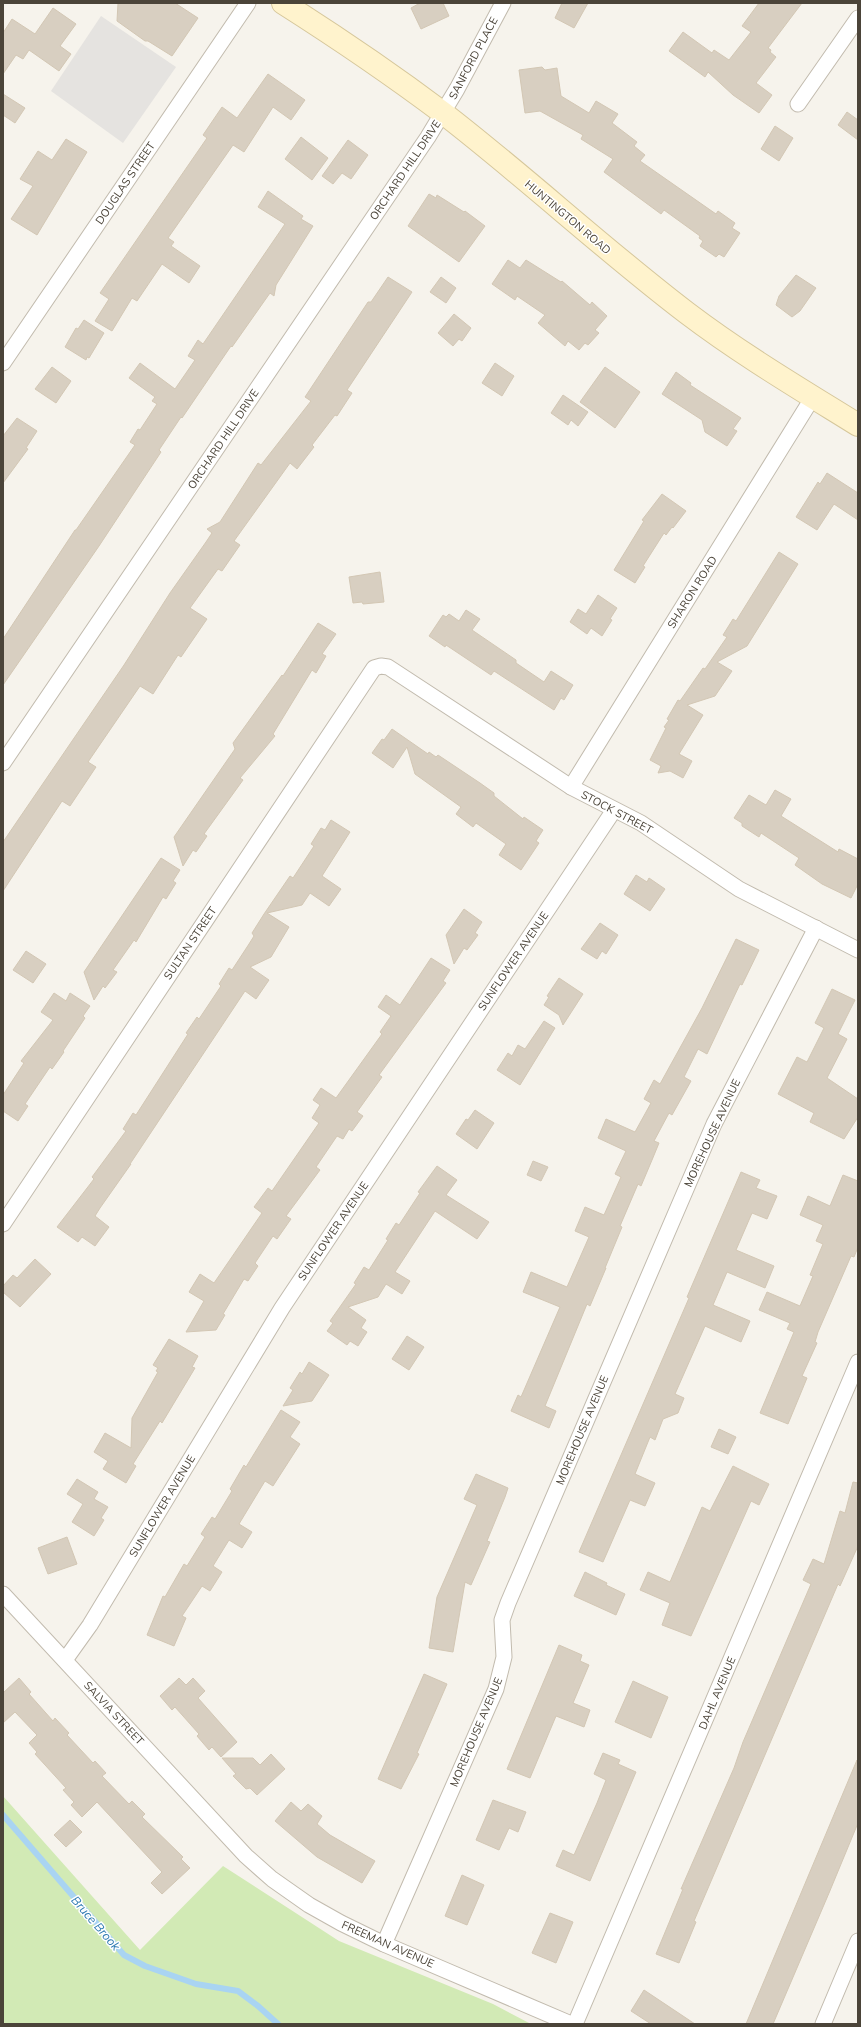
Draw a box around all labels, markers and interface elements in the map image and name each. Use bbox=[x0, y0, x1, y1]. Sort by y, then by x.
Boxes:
street label: SANFORD PLACE bbox=[445, 14, 501, 102]
street label: ORCHARD HILL DRIVE bbox=[366, 117, 444, 223]
street label: DOUGLAS STREET bbox=[92, 139, 158, 227]
street label: HUNTINGTON ROAD bbox=[522, 177, 614, 257]
street label: ORCHARD HILL DRIVE bbox=[184, 386, 262, 492]
street label: SHARON ROAD bbox=[664, 553, 720, 631]
street label: STOCK STREET bbox=[579, 787, 656, 837]
street label: SULTAN STREET bbox=[160, 904, 220, 982]
street label: SUNFLOWER AVENUE bbox=[475, 909, 551, 1013]
street label: MOREHOUSE AVENUE bbox=[681, 1077, 743, 1189]
street label: SUNFLOWER AVENUE bbox=[295, 1179, 371, 1283]
street label: MOREHOUSE AVENUE bbox=[553, 1373, 611, 1487]
street label: SUNFLOWER AVENUE bbox=[126, 1452, 198, 1560]
street label: DAHL AVENUE bbox=[695, 1654, 739, 1732]
street label: MOREHOUSE AVENUE bbox=[447, 1675, 505, 1789]
street label: SALVIA STREET bbox=[81, 1678, 147, 1748]
water label: Bruce Brook bbox=[68, 1893, 124, 1954]
street label: FREEMAN AVENUE bbox=[340, 1917, 436, 1971]

